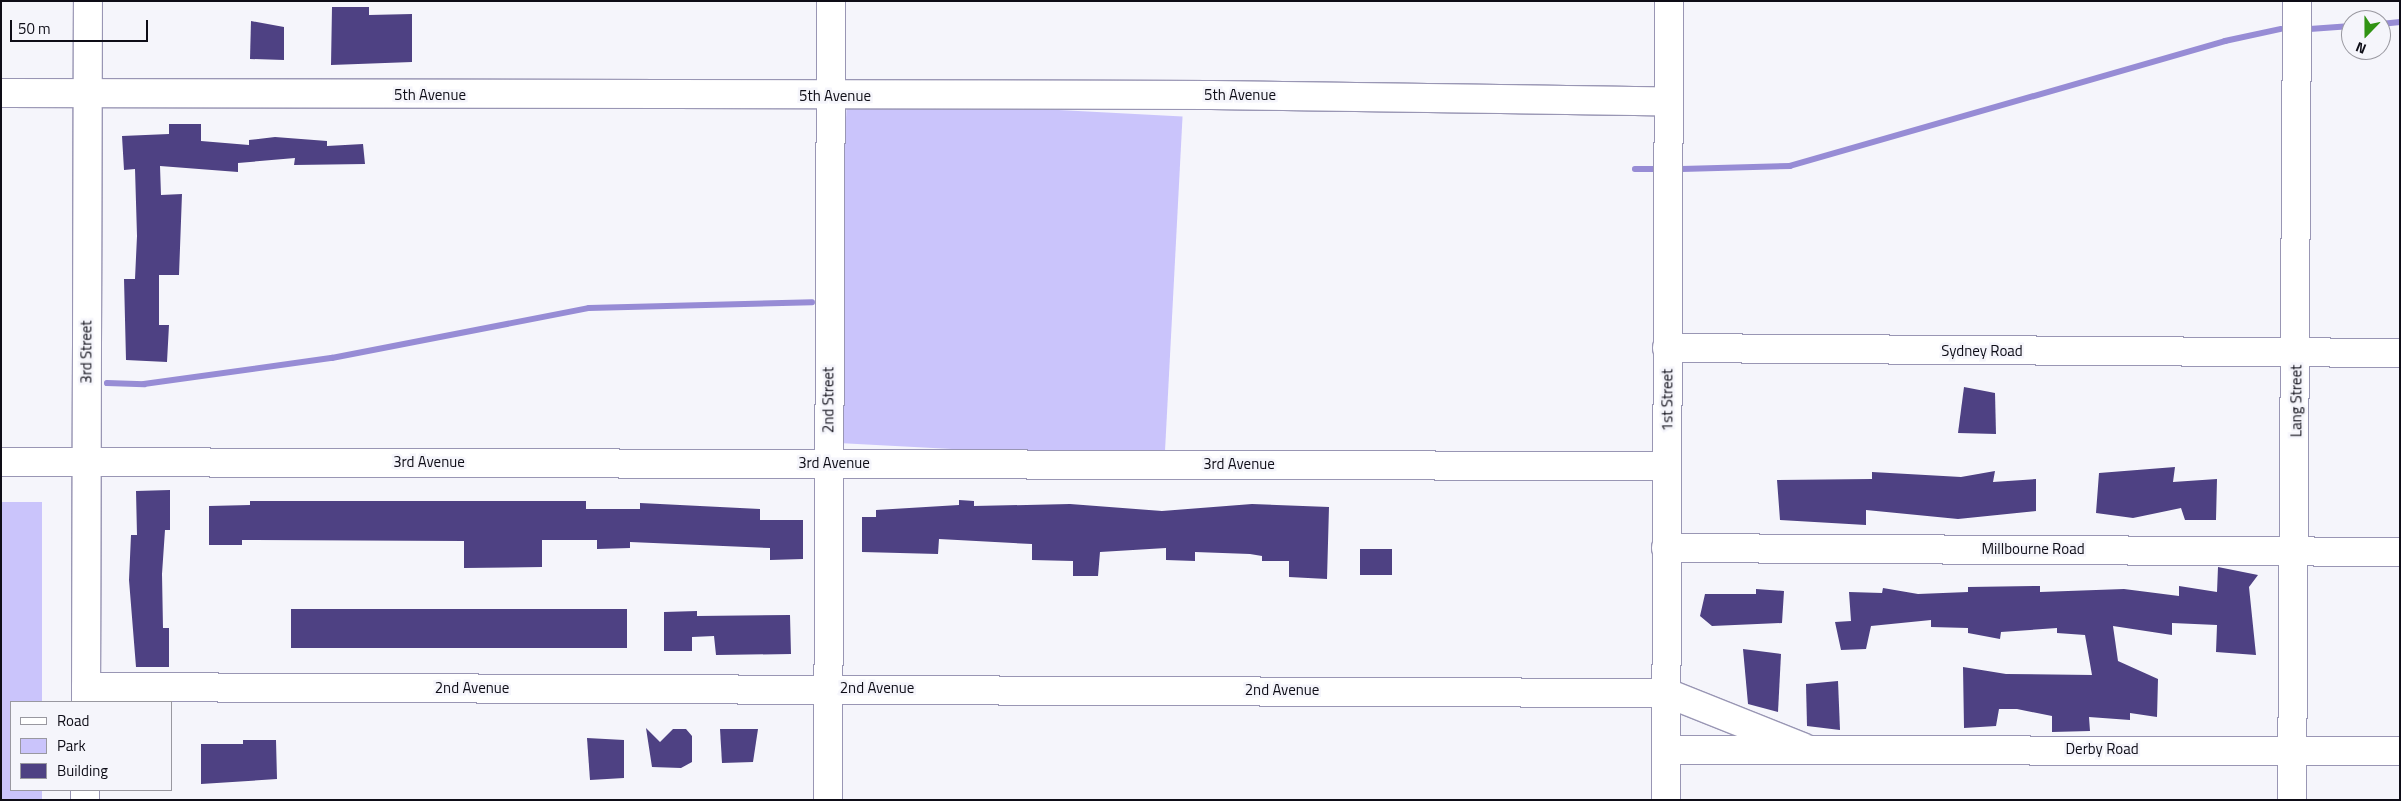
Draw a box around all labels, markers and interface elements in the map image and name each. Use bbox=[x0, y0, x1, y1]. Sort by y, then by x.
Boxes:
scale bar bbox=[12, 10, 150, 42]
north arrow bbox=[2341, 10, 2391, 60]
text: 50 m bbox=[18, 17, 51, 40]
text: N bbox=[2352, 37, 2369, 60]
street label: 5th Avenue bbox=[394, 86, 466, 104]
street label: 5th Avenue bbox=[1204, 86, 1276, 104]
street label: 5th Avenue bbox=[799, 87, 871, 105]
street label: 3rd Street bbox=[77, 320, 95, 384]
street label: Sydney Road bbox=[1941, 342, 2023, 360]
street label: Lang Street bbox=[2287, 365, 2305, 437]
street label: 2nd Street bbox=[819, 367, 837, 433]
street label: 1st Street bbox=[1658, 369, 1676, 431]
street label: 3rd Avenue bbox=[393, 453, 465, 471]
street label: 3rd Avenue bbox=[798, 454, 870, 472]
street label: 3rd Avenue bbox=[1203, 455, 1275, 473]
street label: Millbourne Road bbox=[1981, 540, 2085, 558]
street label: 2nd Avenue bbox=[435, 679, 509, 697]
street label: 2nd Avenue bbox=[840, 679, 914, 697]
street label: 2nd Avenue bbox=[1245, 681, 1319, 699]
legend bbox=[10, 701, 172, 791]
text: Road bbox=[57, 709, 89, 732]
text: Park bbox=[57, 734, 86, 757]
street label: Derby Road bbox=[2065, 740, 2139, 758]
text: Building bbox=[57, 759, 108, 782]

